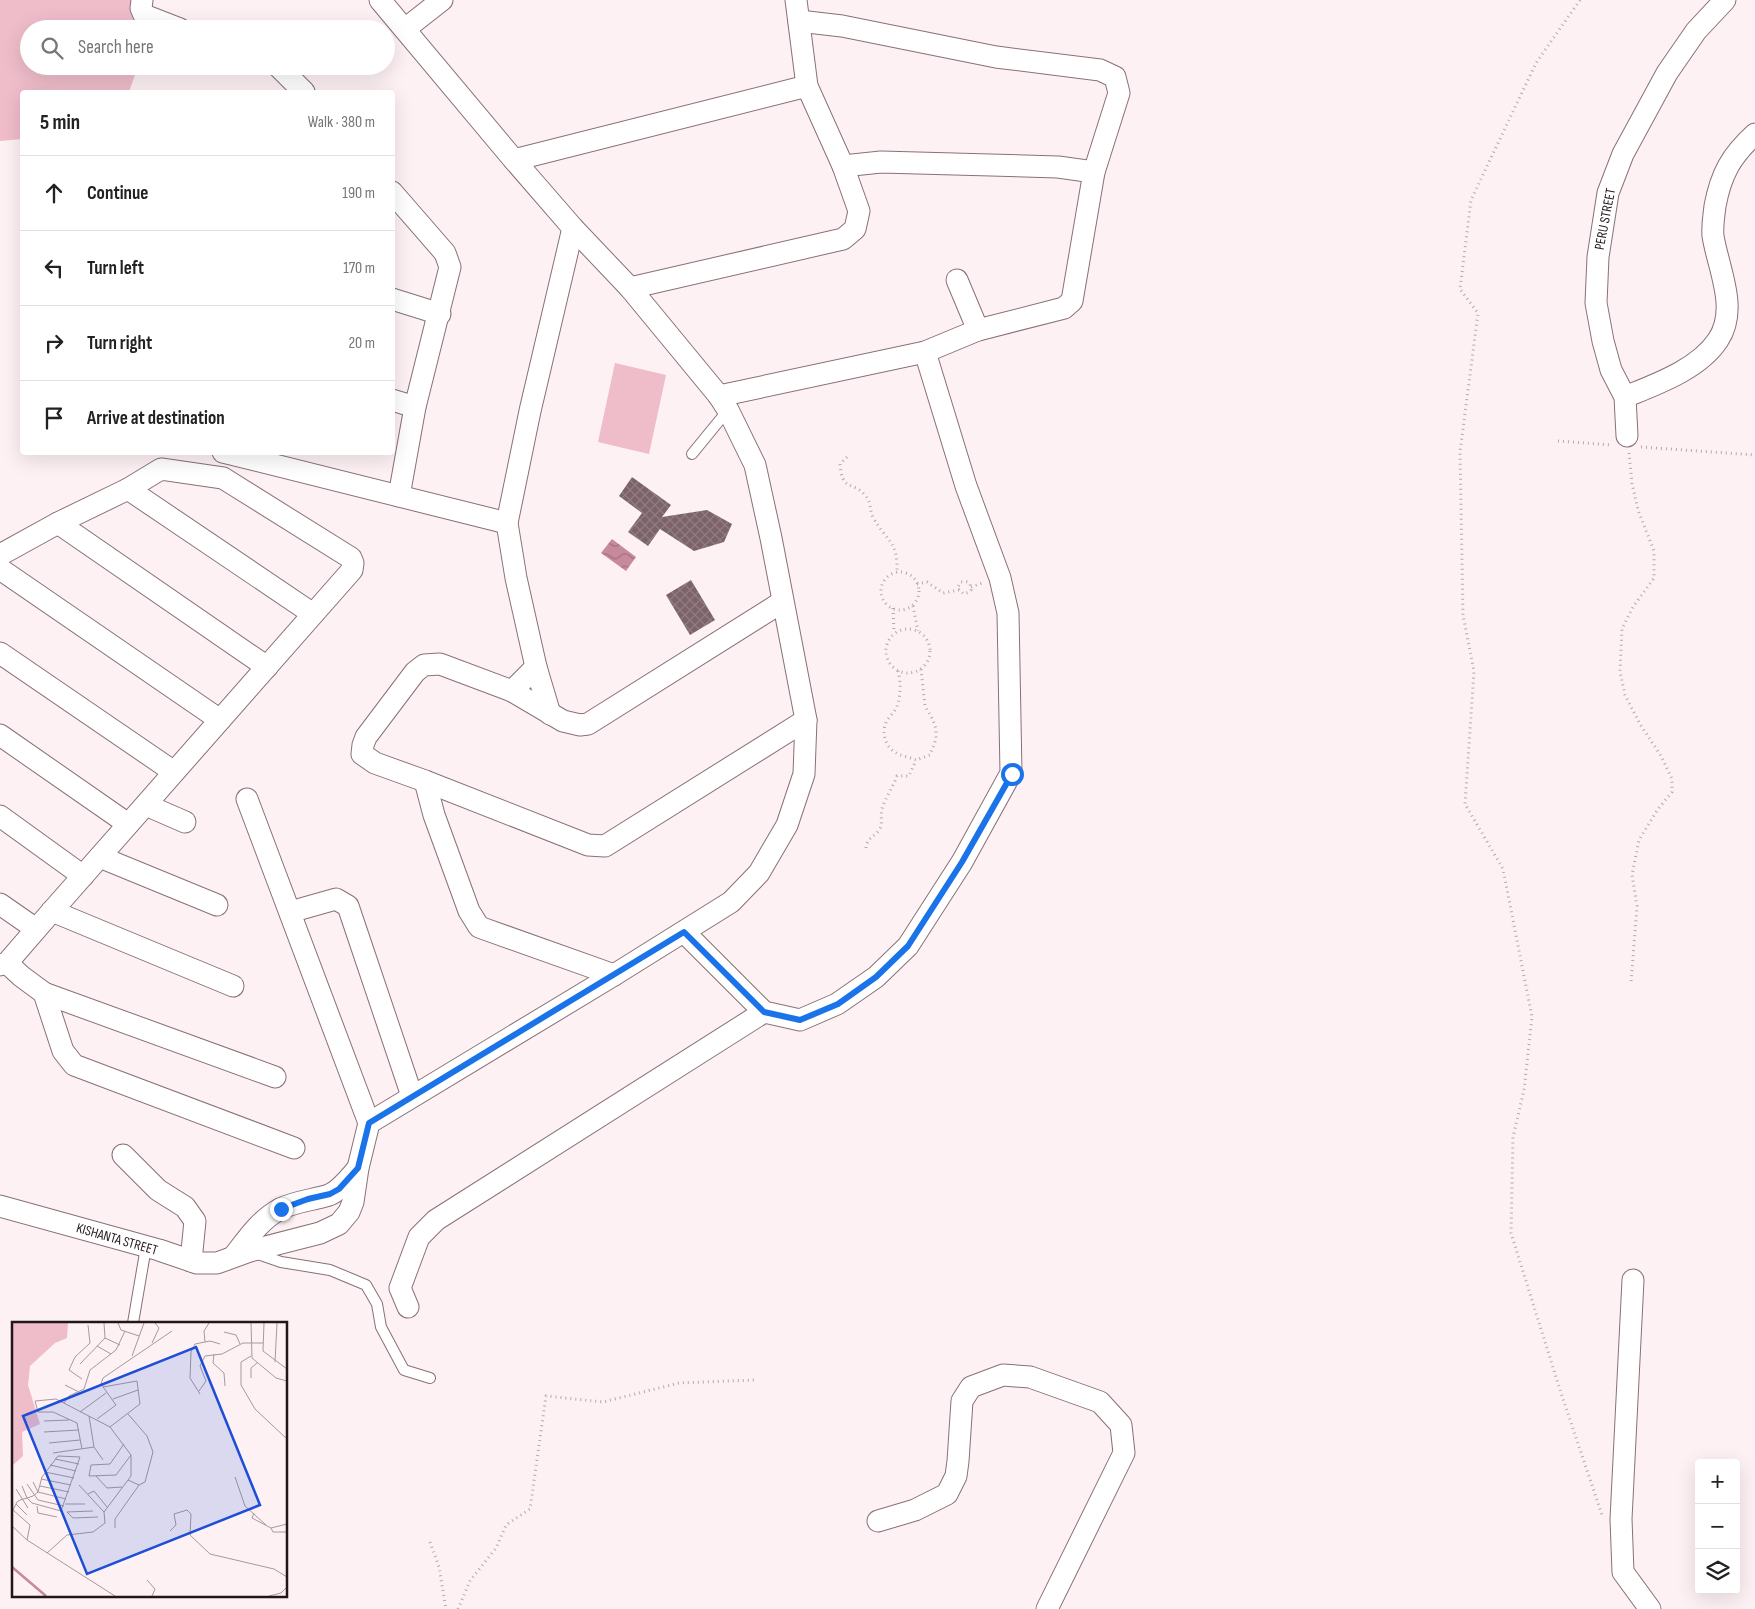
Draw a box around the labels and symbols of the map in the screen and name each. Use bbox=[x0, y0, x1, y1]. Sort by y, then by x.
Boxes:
street label: PERU STREET bbox=[1591, 186, 1619, 251]
route start bbox=[1001, 763, 1024, 786]
route end bbox=[270, 1198, 293, 1221]
street label: KISHANTA STREET bbox=[74, 1219, 160, 1259]
inset map bbox=[12, 1322, 288, 1596]

